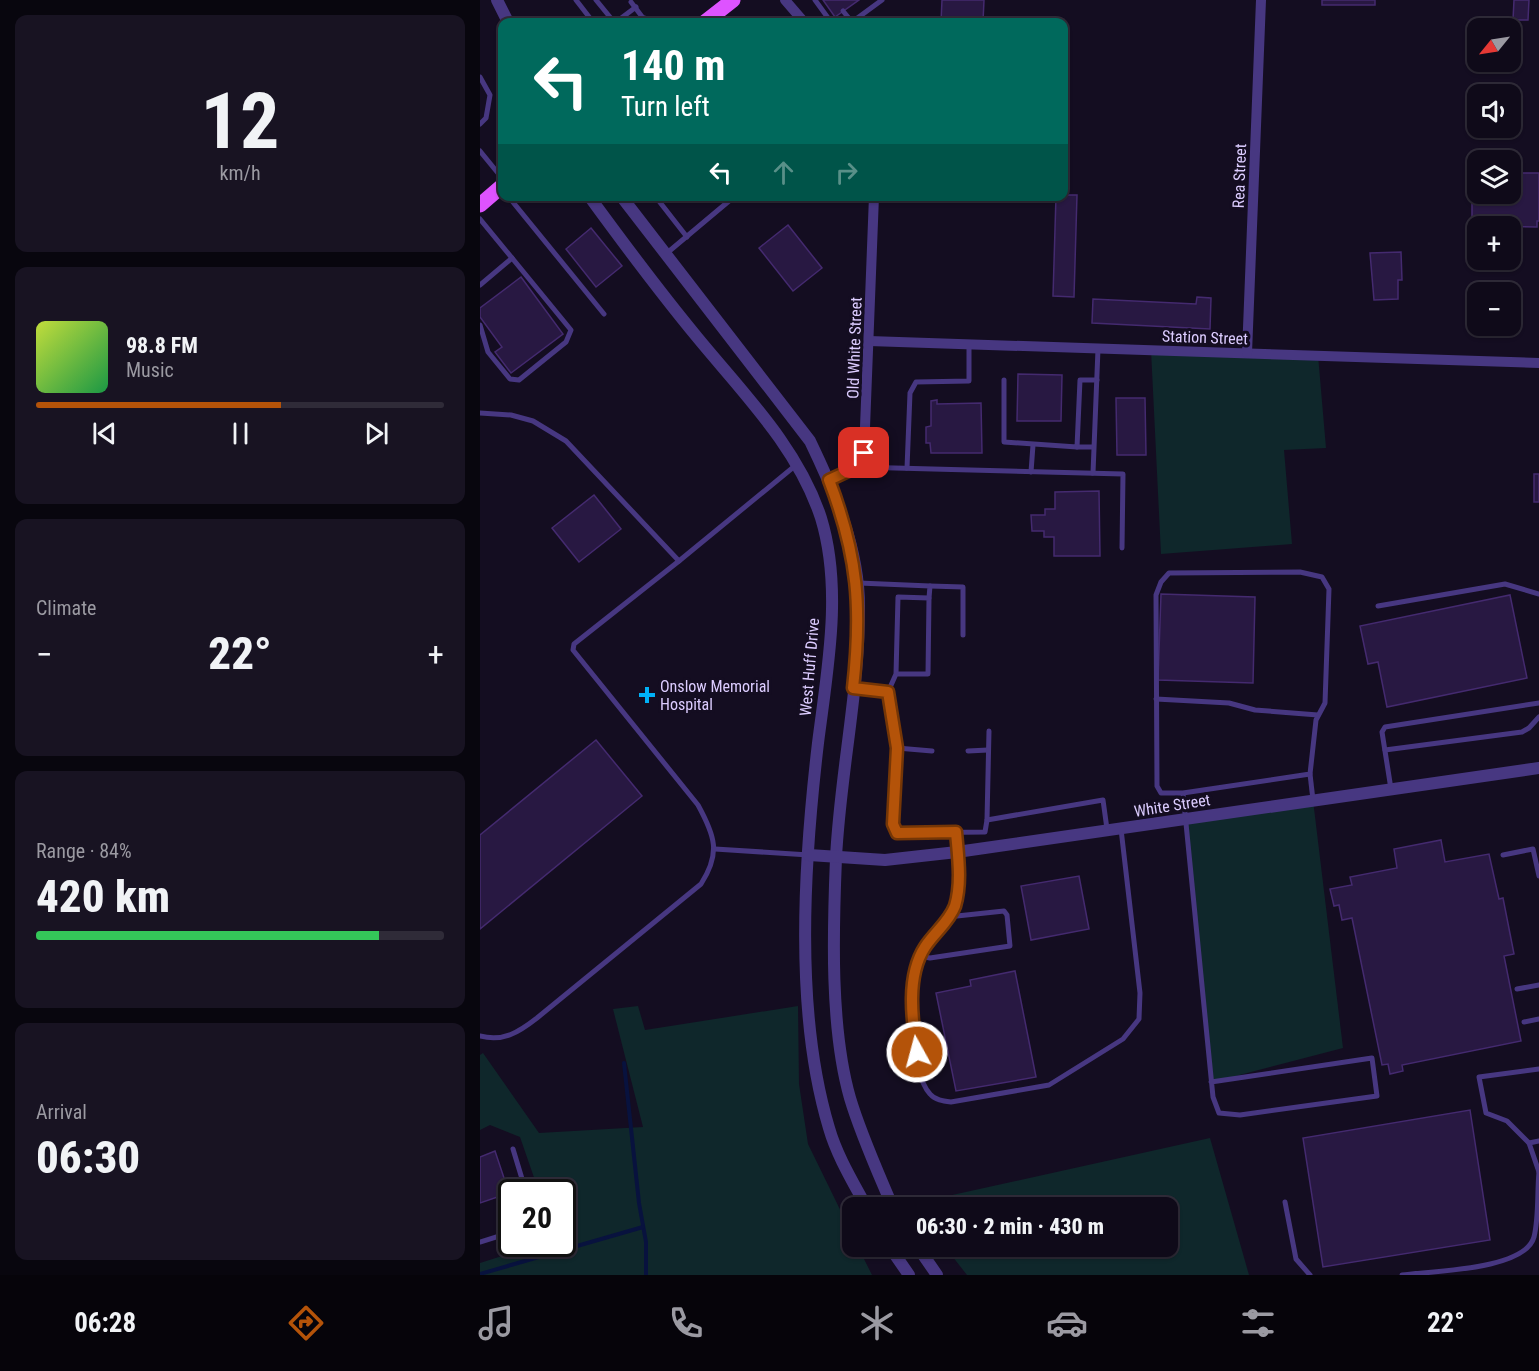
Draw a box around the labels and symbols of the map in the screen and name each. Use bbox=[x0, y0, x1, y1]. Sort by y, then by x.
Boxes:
north arrow bbox=[1467, 18, 1521, 72]
street label: Rea Street bbox=[1229, 143, 1250, 209]
street label: Old White Street bbox=[843, 297, 866, 399]
street label: Station Street bbox=[1162, 327, 1249, 349]
pin bbox=[838, 427, 889, 478]
street label: West Huff Drive bbox=[796, 617, 823, 717]
place label: Onslow Memorial Hospital bbox=[660, 677, 770, 714]
marker: Onslow Memorial Hospital bbox=[638, 686, 656, 704]
street label: White Street bbox=[1133, 790, 1212, 821]
position arrow bbox=[885, 1020, 949, 1084]
speed limit sign: 20 bbox=[498, 1179, 576, 1257]

